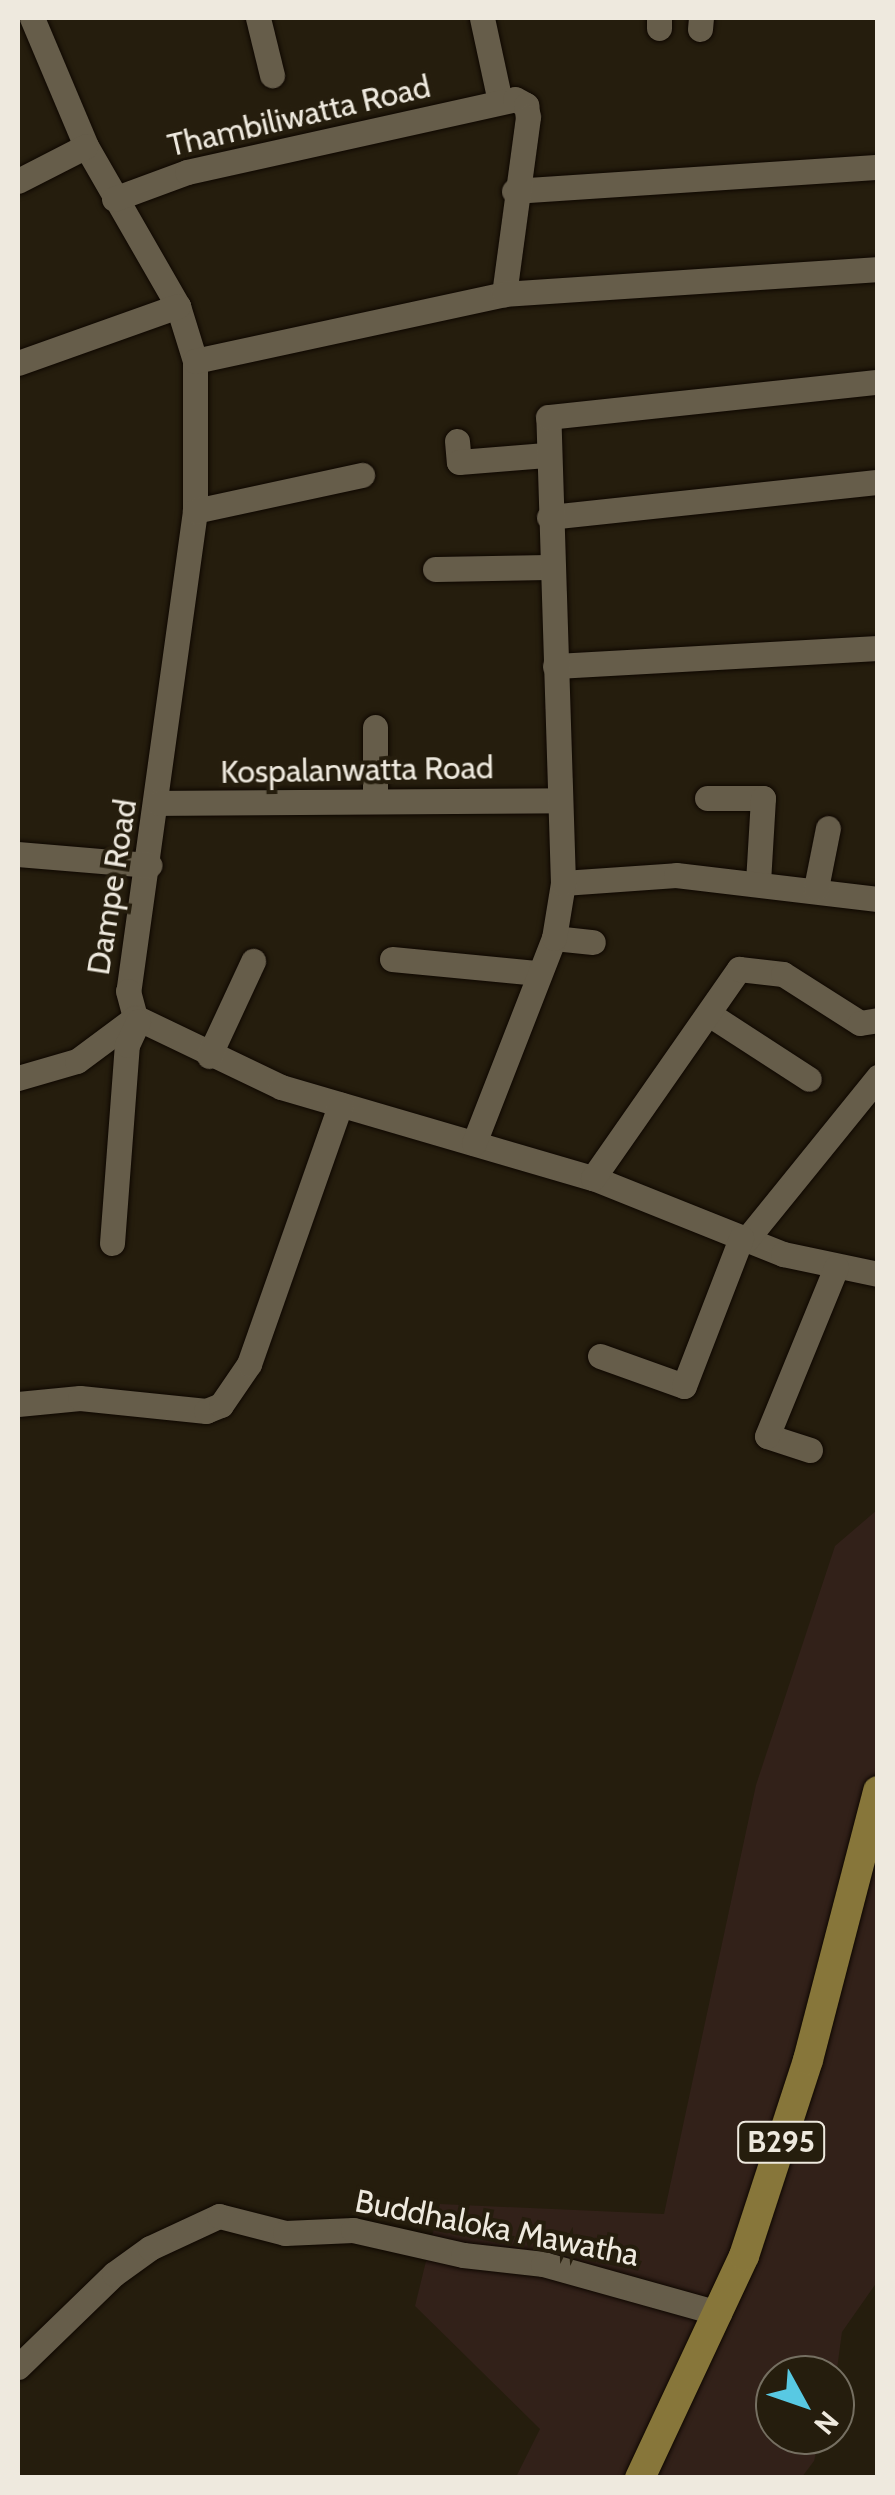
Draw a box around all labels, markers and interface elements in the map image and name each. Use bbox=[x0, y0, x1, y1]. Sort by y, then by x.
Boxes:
street label: Thambiliwatta Road bbox=[164, 67, 434, 165]
street label: Kospalanwatta Road bbox=[220, 748, 494, 792]
street label: Dampe Road bbox=[79, 796, 145, 978]
road number: B295 bbox=[736, 2117, 826, 2167]
street label: Buddhaloka Mawatha bbox=[352, 2182, 642, 2274]
north arrow bbox=[755, 2355, 855, 2455]
text: N bbox=[807, 2404, 846, 2442]

